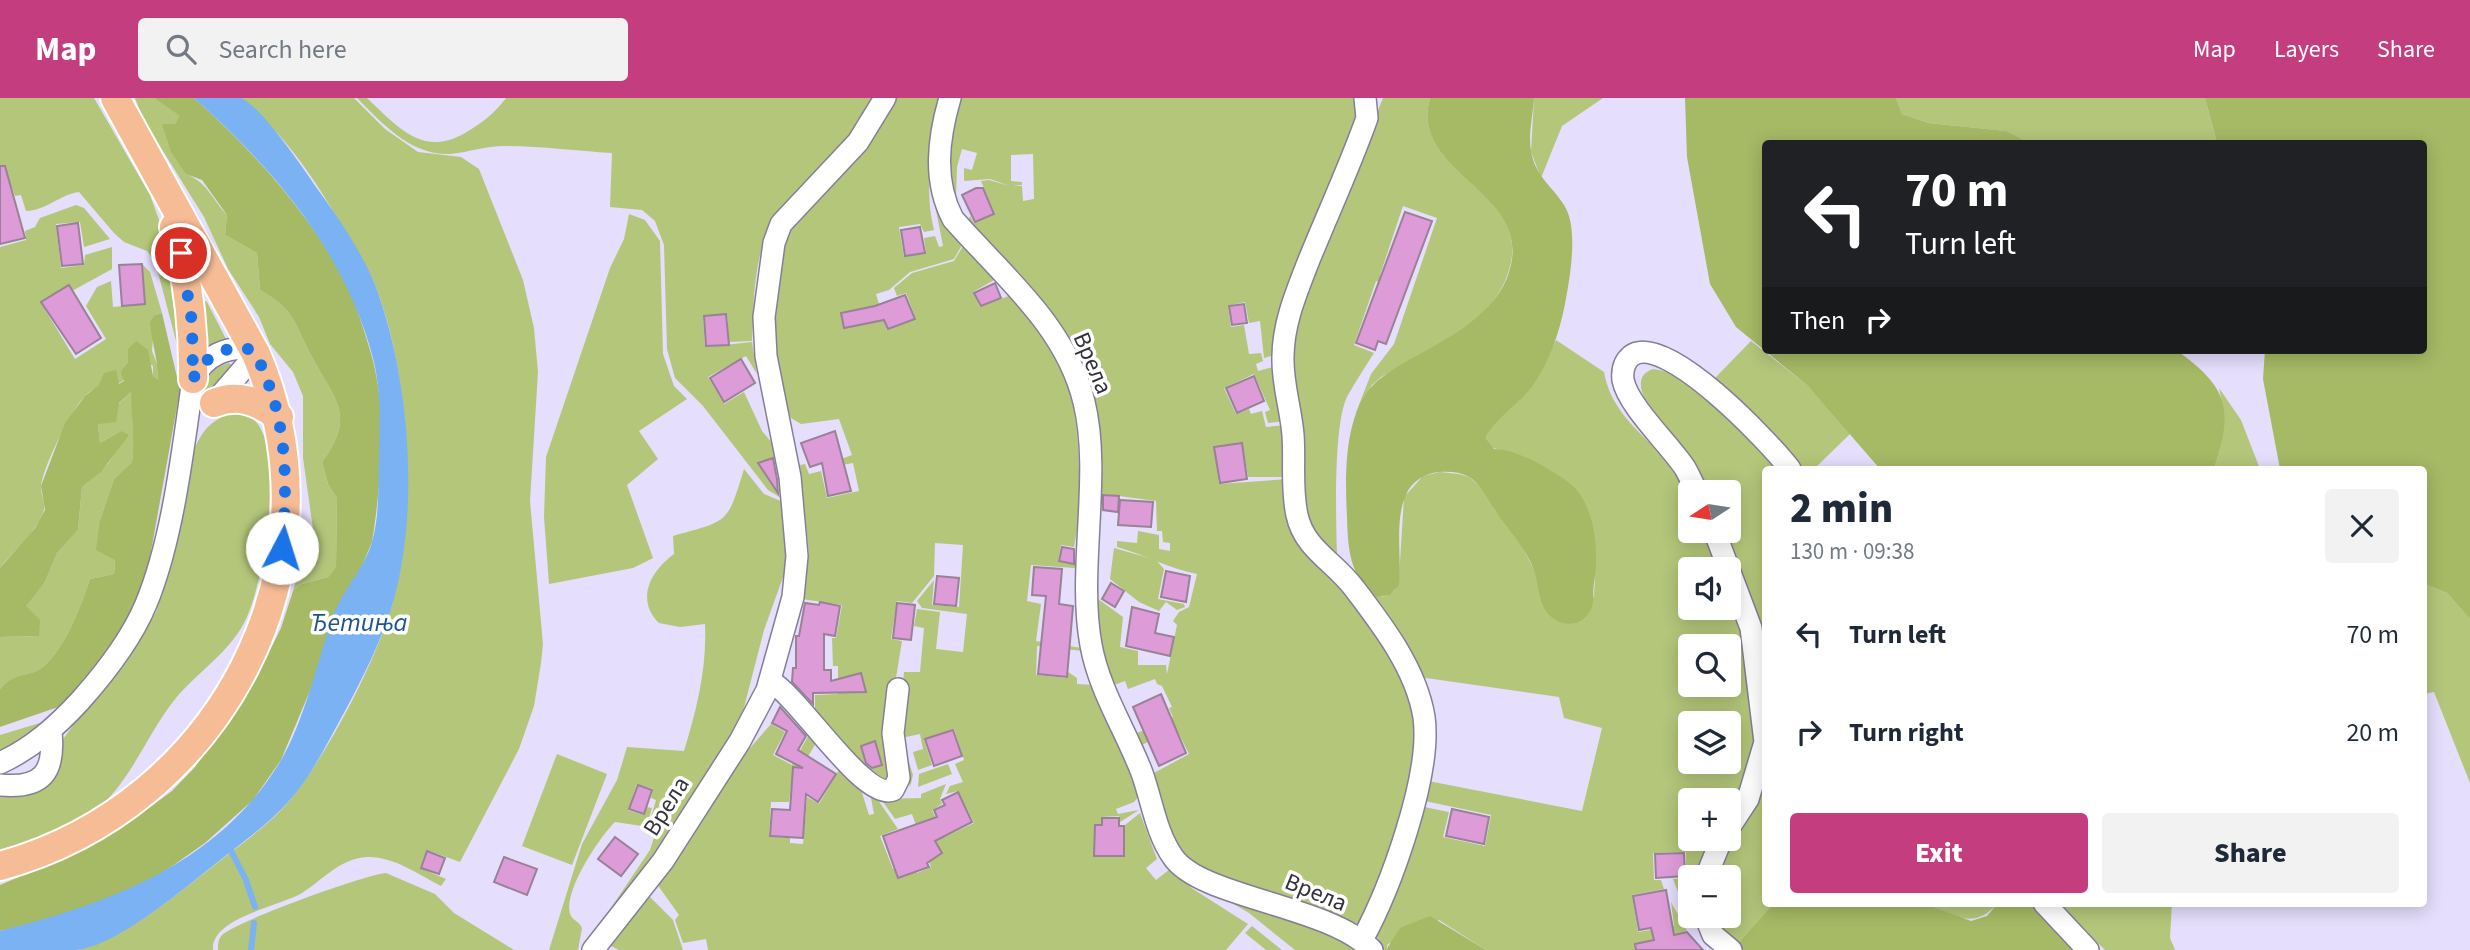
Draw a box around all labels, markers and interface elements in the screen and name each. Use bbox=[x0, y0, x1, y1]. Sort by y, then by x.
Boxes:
search box bbox=[138, 18, 628, 81]
text: Map bbox=[35, 26, 96, 73]
icon: search bbox=[162, 30, 200, 68]
text: Search here bbox=[218, 31, 347, 68]
text: Map bbox=[2193, 32, 2236, 67]
text: Layers bbox=[2274, 32, 2339, 67]
text: Share bbox=[2377, 32, 2435, 67]
text: 70 m bbox=[1905, 156, 2009, 226]
icon: left bbox=[1790, 168, 1881, 259]
text: Turn left bbox=[1905, 221, 2016, 267]
pin bbox=[151, 223, 211, 283]
icon: arrive bbox=[162, 234, 200, 272]
icon: right bbox=[1859, 301, 1897, 339]
text: Then bbox=[1790, 302, 1845, 339]
street label: Врела bbox=[1064, 327, 1121, 400]
text: 2 min bbox=[1790, 479, 1893, 539]
north arrow bbox=[1678, 480, 1741, 542]
map controls bbox=[1678, 480, 1741, 928]
button: close bbox=[2325, 489, 2399, 563]
position arrow bbox=[245, 511, 319, 585]
text: 130 m · 09:38 bbox=[1790, 535, 1914, 568]
button: sound bbox=[1678, 557, 1741, 620]
water label: Ђетиња bbox=[310, 604, 408, 641]
icon: left bbox=[1790, 615, 1828, 653]
text: Turn left bbox=[1849, 616, 1946, 653]
text: 70 m bbox=[2346, 616, 2399, 653]
button: search bbox=[1678, 634, 1741, 697]
button: layers bbox=[1678, 711, 1741, 774]
icon: right bbox=[1790, 713, 1828, 751]
text: Turn right bbox=[1849, 714, 1964, 751]
text: 20 m bbox=[2346, 714, 2399, 751]
street label: Врела bbox=[635, 770, 698, 843]
button: + bbox=[1678, 788, 1741, 851]
button: Exit bbox=[1790, 813, 2088, 893]
button: Share bbox=[2102, 813, 2399, 893]
street label: Врела bbox=[1280, 864, 1352, 921]
button: − bbox=[1678, 865, 1741, 928]

